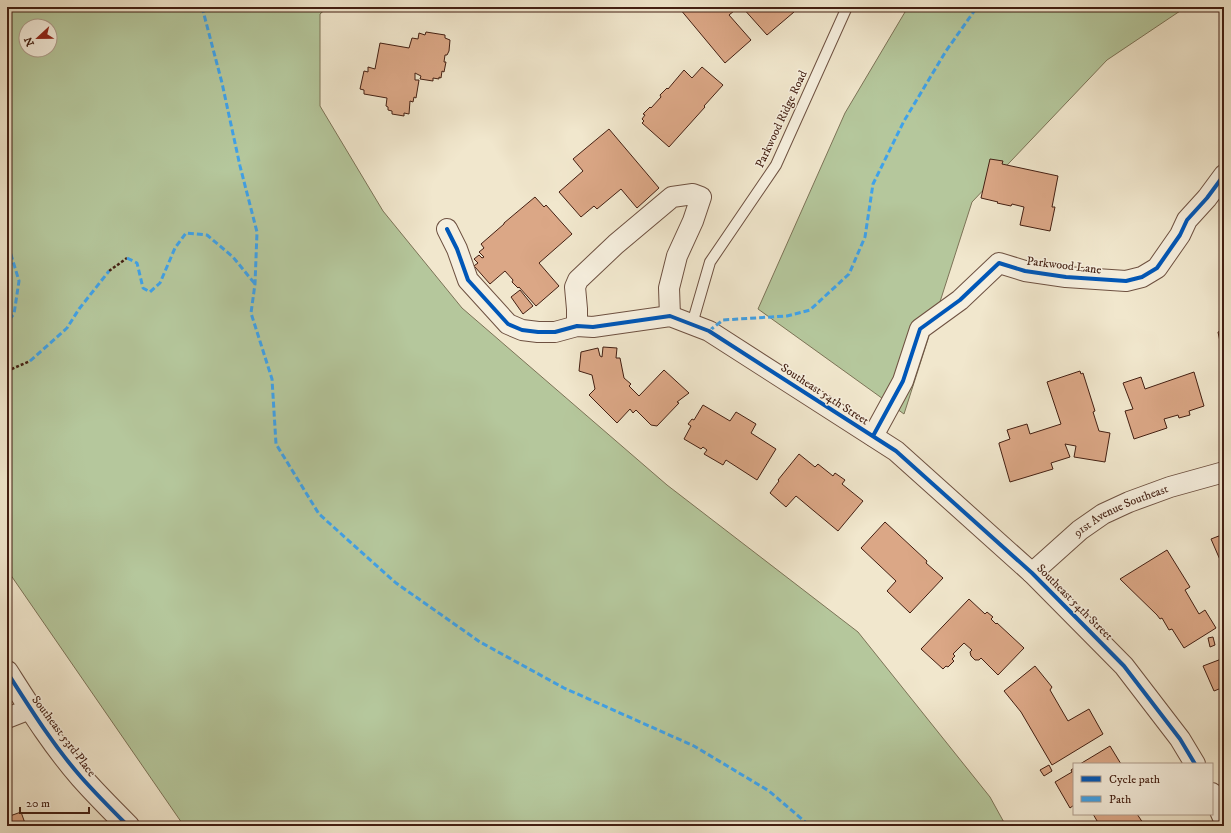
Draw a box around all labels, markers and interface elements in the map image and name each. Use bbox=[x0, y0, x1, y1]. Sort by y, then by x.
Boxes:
north arrow bbox=[18, 18, 58, 58]
text: N bbox=[21, 35, 38, 48]
street label: Parkwood Ridge Road bbox=[752, 68, 811, 170]
street label: Parkwood Lane bbox=[1026, 253, 1102, 278]
street label: Southeast 54th Street bbox=[778, 360, 872, 429]
street label: 91st Avenue Southeast bbox=[1070, 481, 1170, 541]
street label: Southeast 54th Street bbox=[1033, 561, 1116, 644]
street label: Southeast 53rd Place bbox=[28, 693, 99, 780]
legend bbox=[1073, 763, 1213, 815]
text: Cycle path bbox=[1109, 772, 1161, 787]
scale bar bbox=[20, 789, 89, 815]
text: Path bbox=[1109, 792, 1132, 807]
text: 20 m bbox=[26, 796, 50, 811]

